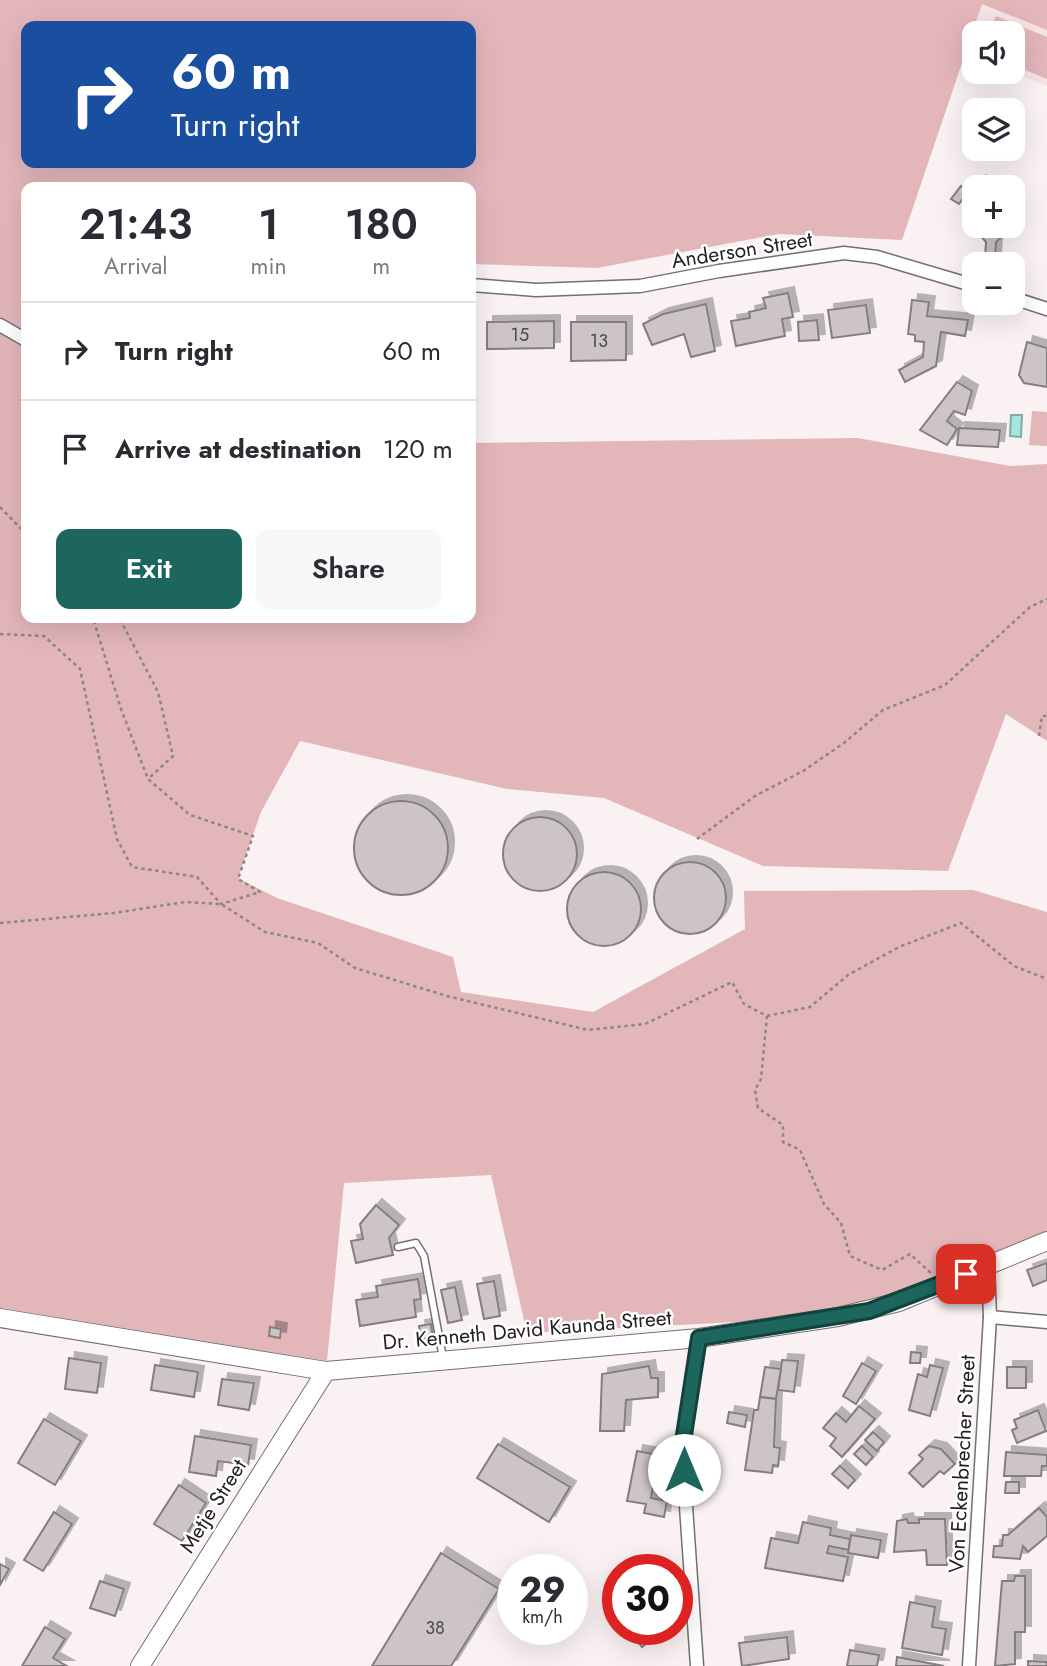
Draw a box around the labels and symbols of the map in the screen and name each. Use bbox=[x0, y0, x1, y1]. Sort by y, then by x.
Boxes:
street label: Anderson Street bbox=[669, 224, 815, 276]
house number: 15 bbox=[511, 322, 529, 348]
house number: 13 bbox=[590, 328, 608, 354]
pin bbox=[936, 1244, 996, 1304]
street label: Dr. Kenneth David Kaunda Street bbox=[381, 1302, 673, 1358]
street label: Von Eckenbrecher Street bbox=[941, 1354, 983, 1574]
position arrow bbox=[647, 1433, 721, 1507]
street label: Metje Street bbox=[172, 1453, 254, 1559]
speed limit sign: 30 bbox=[602, 1554, 693, 1645]
house number: 38 bbox=[425, 1615, 445, 1641]

